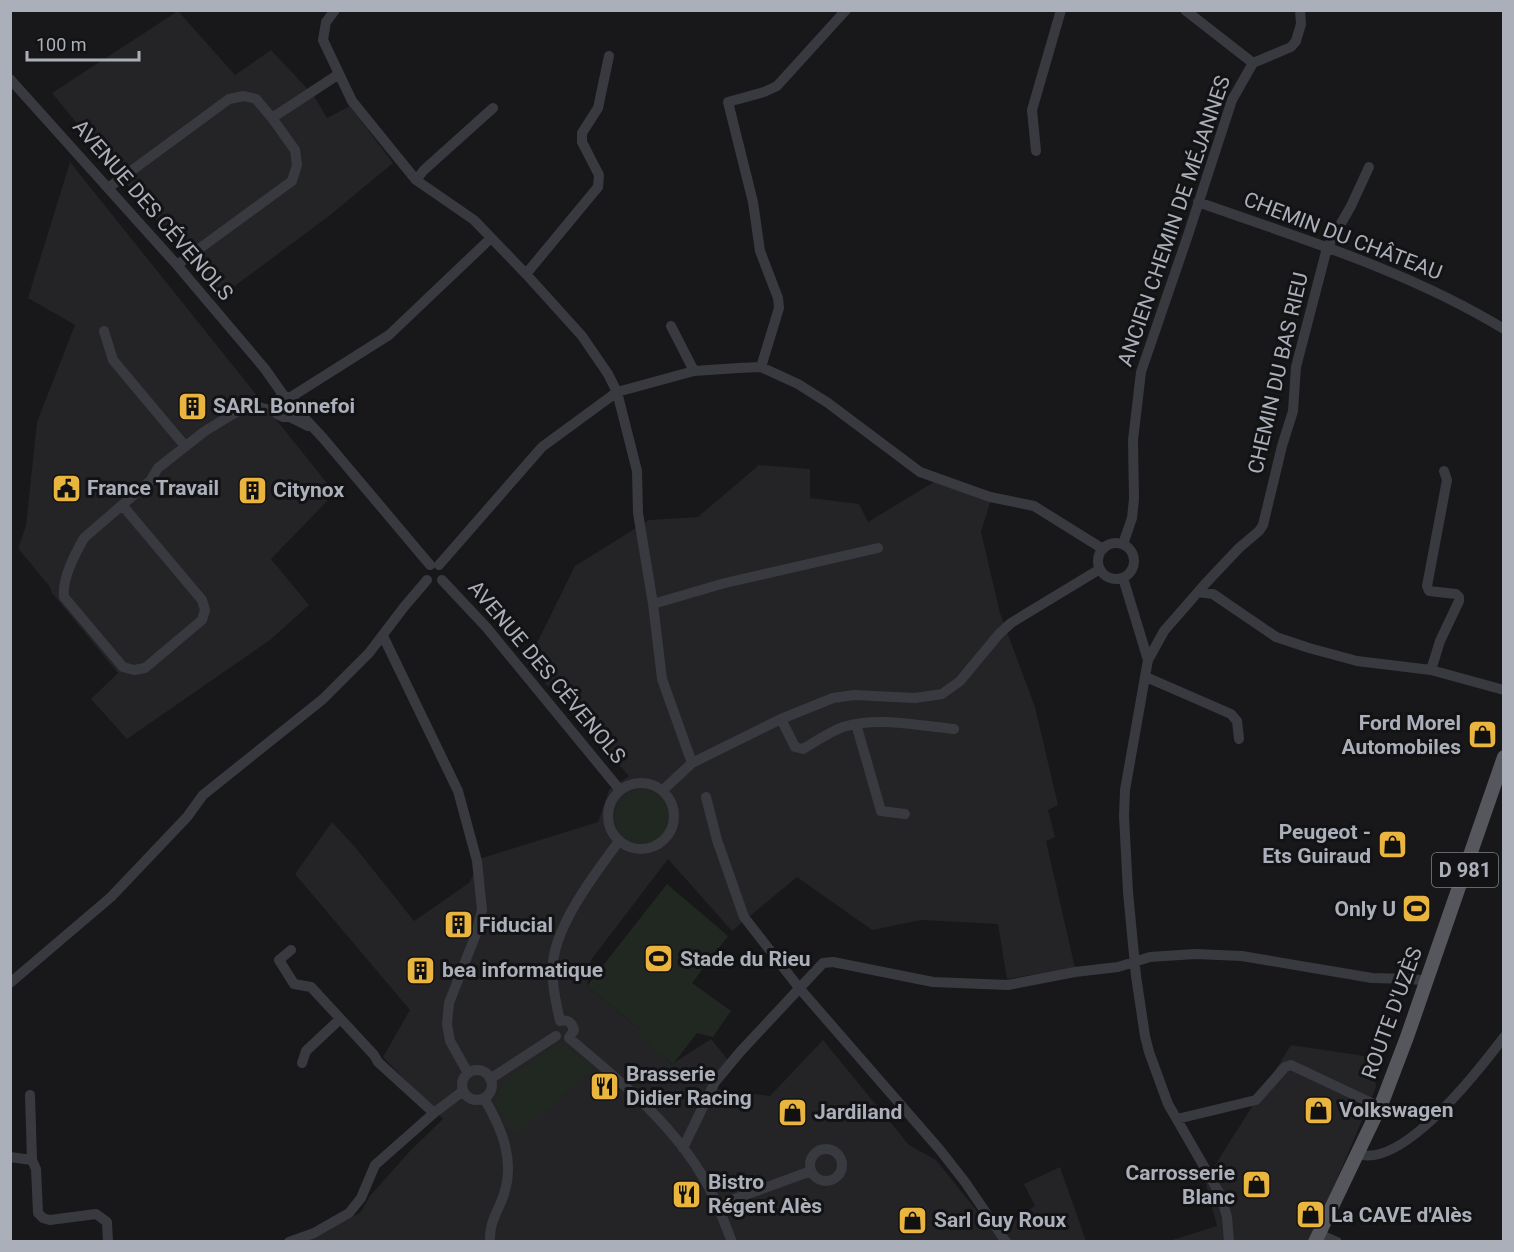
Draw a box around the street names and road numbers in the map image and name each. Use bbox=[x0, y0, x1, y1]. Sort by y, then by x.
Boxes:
street label: ANCIEN CHEMIN DE MÉJANNES bbox=[1113, 73, 1235, 369]
street label: AVENUE DES CÉVENOLS bbox=[68, 115, 238, 305]
street label: CHEMIN DU CHÂTEAU bbox=[1241, 187, 1445, 285]
street label: CHEMIN DU BAS RIEU bbox=[1243, 270, 1313, 476]
street label: AVENUE DES CÉVENOLS bbox=[463, 576, 631, 768]
road number: D 981 bbox=[1432, 853, 1498, 887]
street label: ROUTE D'UZÈS bbox=[1357, 944, 1427, 1082]

